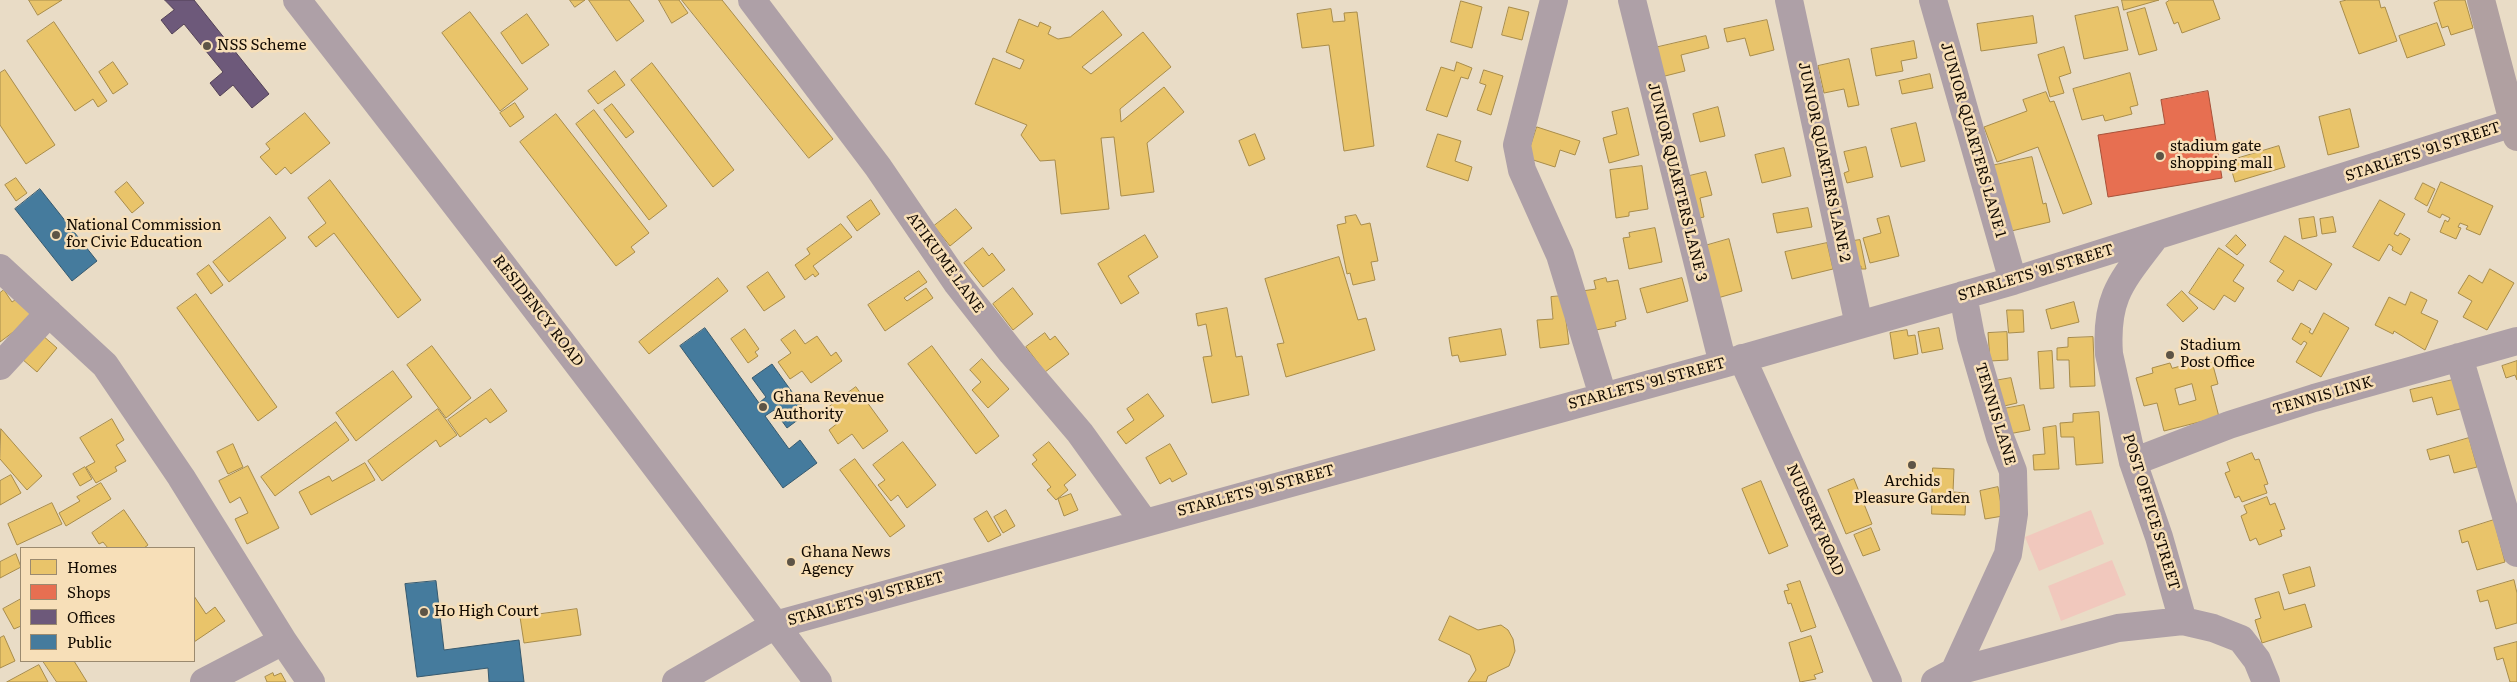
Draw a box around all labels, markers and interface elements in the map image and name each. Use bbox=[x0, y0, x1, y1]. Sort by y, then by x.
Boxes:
place label: NSS Scheme bbox=[217, 37, 307, 55]
marker: NSS Scheme bbox=[201, 40, 213, 52]
street label: JUNIOR QUARTERS LANE 1 bbox=[1936, 40, 2010, 240]
street label: JUNIOR QUARTERS LANE 2 bbox=[1794, 60, 1854, 264]
street label: JUNIOR QUARTERS LANE 3 bbox=[1644, 81, 1710, 283]
street label: STARLETS '91 STREET bbox=[2343, 118, 2503, 186]
place label: stadium gate shopping mall bbox=[2170, 138, 2273, 173]
marker: stadium gate shopping mall bbox=[2154, 150, 2166, 162]
street label: ATIKUME LANE bbox=[902, 209, 988, 317]
place label: National Commission for Civic Education bbox=[66, 217, 221, 252]
marker: National Commission for Civic Education bbox=[50, 229, 62, 241]
street label: STARLETS '91 STREET bbox=[1956, 241, 2116, 305]
street label: RESIDENCY ROAD bbox=[489, 252, 587, 370]
place label: Stadium Post Office bbox=[2180, 337, 2255, 372]
marker: Stadium Post Office bbox=[2164, 349, 2176, 361]
street label: STARLETS '91 STREET bbox=[1566, 354, 1728, 414]
street label: TENNIS LANE bbox=[1971, 360, 2019, 468]
street label: TENNIS LINK bbox=[2271, 373, 2375, 419]
place label: Ghana Revenue Authority bbox=[773, 389, 884, 424]
marker: Ghana Revenue Authority bbox=[757, 401, 769, 413]
street label: POST OFFICE STREET bbox=[2119, 432, 2183, 592]
marker: Archids Pleasure Garden bbox=[1906, 459, 1918, 471]
street label: STARLETS '91 STREET bbox=[1175, 461, 1337, 521]
street label: NURSERY ROAD bbox=[1782, 461, 1848, 579]
place label: Archids Pleasure Garden bbox=[1854, 473, 1970, 508]
place label: Ghana News Agency bbox=[801, 544, 890, 579]
legend bbox=[20, 547, 195, 662]
text: Homes bbox=[67, 555, 117, 578]
marker: Ghana News Agency bbox=[785, 556, 797, 568]
street label: STARLETS '91 STREET bbox=[785, 568, 947, 630]
text: Shops bbox=[67, 580, 110, 603]
place label: Ho High Court bbox=[434, 603, 539, 621]
text: Offices bbox=[67, 605, 115, 628]
marker: Ho High Court bbox=[418, 606, 430, 618]
text: Public bbox=[67, 630, 112, 653]

